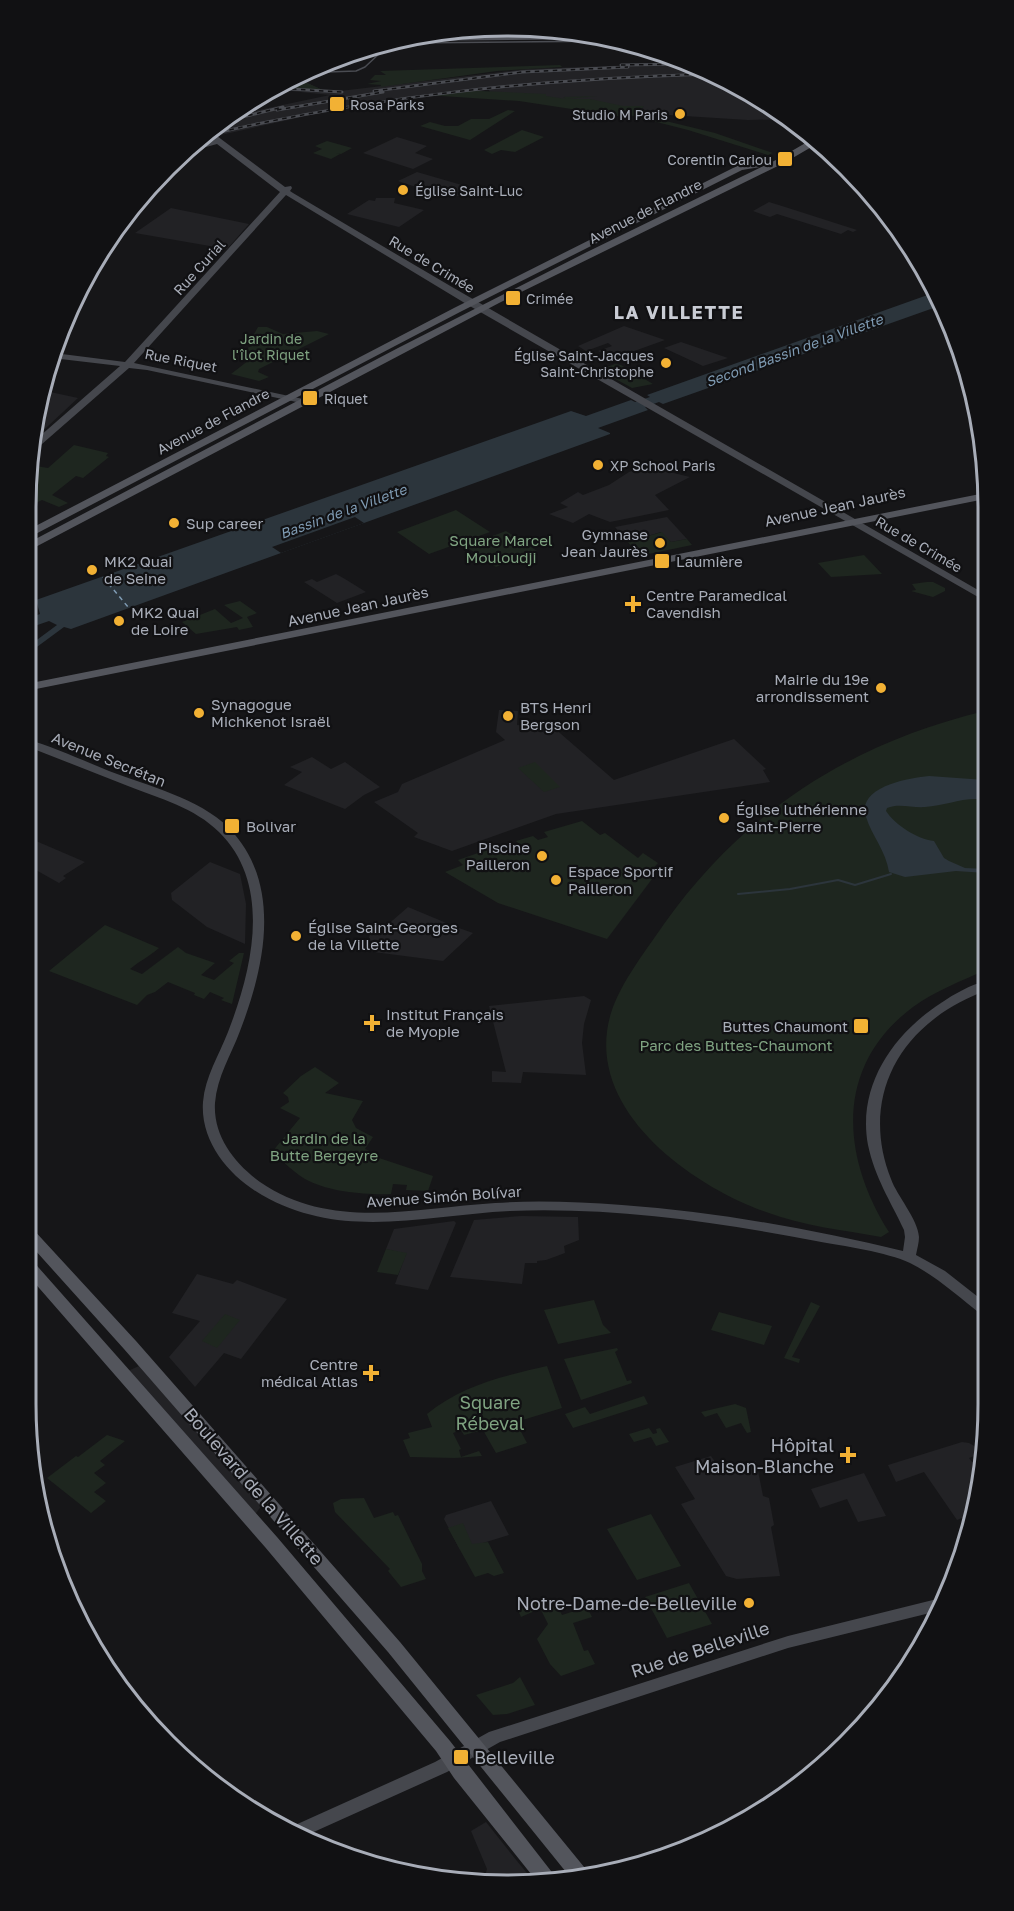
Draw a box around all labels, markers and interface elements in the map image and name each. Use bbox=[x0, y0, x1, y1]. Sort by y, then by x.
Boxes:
marker: Rosa Parks bbox=[328, 95, 346, 113]
place label: Rosa Parks bbox=[350, 96, 424, 113]
place label: Studio M Paris bbox=[572, 106, 668, 123]
marker: Studio M Paris bbox=[673, 107, 687, 121]
marker: Corentin Cariou bbox=[776, 150, 794, 168]
place label: Corentin Cariou bbox=[667, 151, 772, 168]
street label: Avenue de Flandre bbox=[586, 175, 704, 247]
place label: Église Saint-Luc bbox=[415, 182, 523, 199]
marker: Église Saint-Luc bbox=[396, 183, 410, 197]
street label: Rue de Crimée bbox=[386, 232, 478, 296]
street label: Rue Curial bbox=[170, 236, 228, 298]
marker: Crimée bbox=[504, 289, 522, 307]
place label: Crimée bbox=[526, 290, 573, 307]
district label: LA VILLETTE bbox=[614, 301, 744, 323]
water label: Second Bassin de la Villette bbox=[703, 310, 886, 390]
park label: Jardin de l'îlot Riquet bbox=[232, 330, 310, 363]
street label: Rue Riquet bbox=[143, 345, 219, 375]
place label: Église Saint-Jacques Saint-Christophe bbox=[514, 347, 654, 380]
marker: Église Saint-Jacques Saint-Christophe bbox=[659, 356, 673, 370]
street label: Avenue de Flandre bbox=[154, 384, 272, 458]
marker: Riquet bbox=[301, 389, 319, 407]
place label: Riquet bbox=[324, 390, 368, 407]
place label: XP School Paris bbox=[610, 457, 715, 474]
marker: XP School Paris bbox=[591, 458, 605, 472]
water label: Bassin de la Villette bbox=[277, 480, 409, 542]
street label: Avenue Jean Jaurès bbox=[763, 482, 907, 530]
street label: Rue de Crimée bbox=[873, 512, 965, 576]
place label: Sup career bbox=[186, 514, 263, 532]
marker: Sup career bbox=[167, 516, 181, 530]
place label: Gymnase Jean Jaurès bbox=[561, 525, 648, 560]
park label: Square Marcel Mouloudji bbox=[449, 531, 553, 566]
marker: Gymnase Jean Jaurès bbox=[653, 536, 667, 550]
place label: MK2 Quai de Seine bbox=[104, 552, 172, 587]
marker: Laumière bbox=[653, 552, 671, 570]
place label: Laumière bbox=[676, 552, 743, 570]
marker: MK2 Quai de Seine bbox=[85, 563, 99, 577]
street label: Avenue Jean Jaurès bbox=[286, 582, 430, 630]
place label: Centre Paramedical Cavendish bbox=[646, 586, 787, 621]
marker: Centre Paramedical Cavendish bbox=[624, 595, 642, 613]
place label: MK2 Quai de Loire bbox=[131, 603, 199, 638]
marker: MK2 Quai de Loire bbox=[112, 614, 126, 628]
place label: Mairie du 19e arrondissement bbox=[756, 670, 869, 705]
marker: Mairie du 19e arrondissement bbox=[874, 681, 888, 695]
place label: Synagogue Michkenot Israël bbox=[211, 695, 331, 730]
place label: BTS Henri Bergson bbox=[520, 698, 591, 733]
marker: Synagogue Michkenot Israël bbox=[192, 706, 206, 720]
marker: BTS Henri Bergson bbox=[501, 709, 515, 723]
street label: Avenue Secrétan bbox=[49, 728, 169, 790]
place label: Église luthérienne Saint-Pierre bbox=[736, 800, 867, 835]
marker: Église luthérienne Saint-Pierre bbox=[717, 811, 731, 825]
marker: Bolivar bbox=[223, 817, 241, 835]
place label: Bolivar bbox=[246, 817, 296, 835]
place label: Piscine Pailleron bbox=[466, 838, 530, 873]
marker: Piscine Pailleron bbox=[535, 849, 549, 863]
place label: Espace Sportif Pailleron bbox=[568, 862, 673, 897]
marker: Espace Sportif Pailleron bbox=[549, 873, 563, 887]
place label: Église Saint-Georges de la Villette bbox=[308, 918, 458, 953]
marker: Église Saint-Georges de la Villette bbox=[289, 929, 303, 943]
place label: Institut Français de Myopie bbox=[386, 1005, 504, 1040]
marker: Institut Français de Myopie bbox=[363, 1014, 381, 1032]
place label: Buttes Chaumont bbox=[722, 1017, 848, 1035]
marker: Buttes Chaumont bbox=[852, 1017, 870, 1035]
park label: Parc des Buttes-Chaumont bbox=[639, 1036, 833, 1054]
park label: Jardin de la Butte Bergeyre bbox=[270, 1129, 378, 1164]
street label: Avenue Simón Bolívar bbox=[366, 1182, 522, 1210]
place label: Centre médical Atlas bbox=[261, 1355, 358, 1390]
marker: Centre médical Atlas bbox=[362, 1364, 380, 1382]
park label: Square Rébeval bbox=[455, 1391, 525, 1434]
street label: Boulevard de la Villette bbox=[180, 1403, 328, 1569]
place label: Hôpital Maison-Blanche bbox=[695, 1434, 834, 1477]
marker: Hôpital Maison-Blanche bbox=[839, 1446, 857, 1464]
place label: Notre-Dame-de-Belleville bbox=[516, 1592, 737, 1614]
marker: Notre-Dame-de-Belleville bbox=[742, 1596, 756, 1610]
street label: Rue de Belleville bbox=[628, 1616, 772, 1682]
place label: Belleville bbox=[474, 1746, 555, 1768]
marker: Belleville bbox=[452, 1748, 470, 1766]

